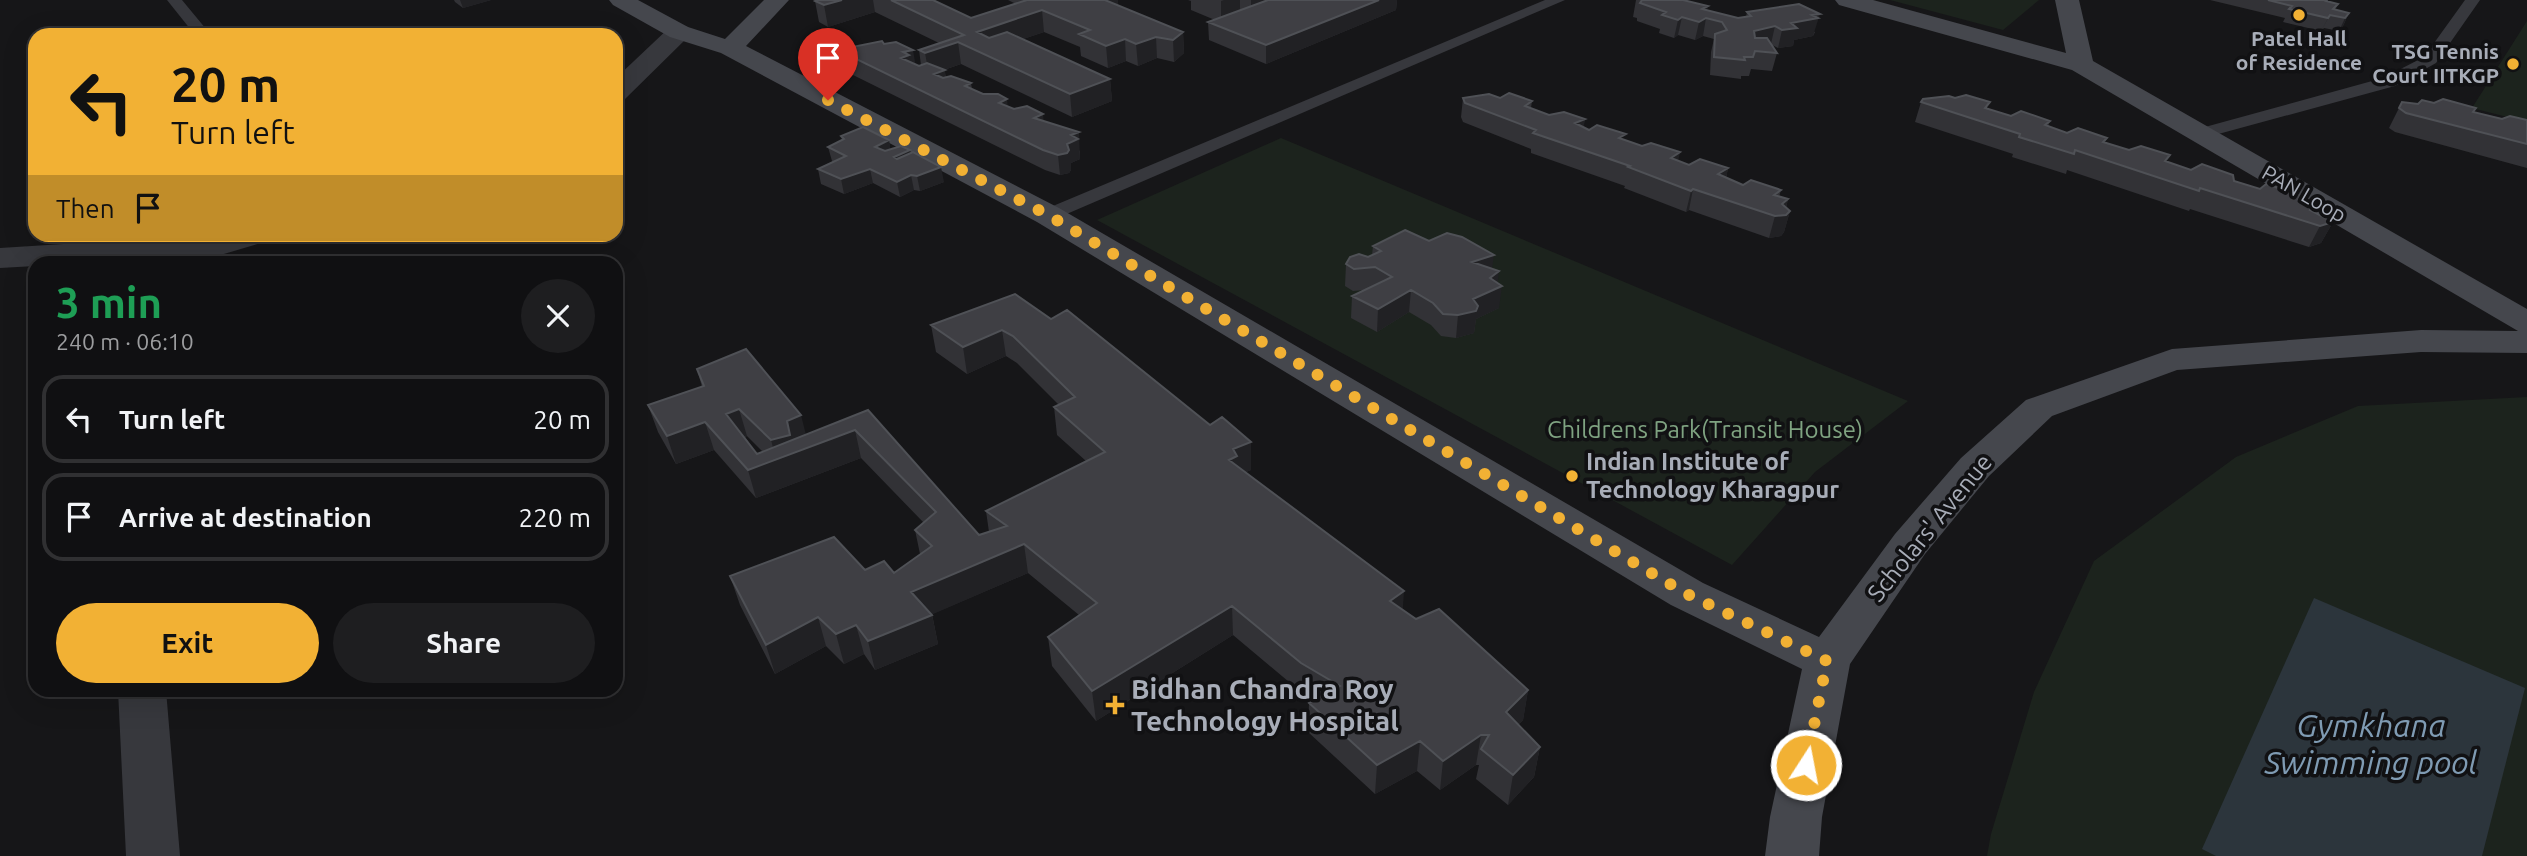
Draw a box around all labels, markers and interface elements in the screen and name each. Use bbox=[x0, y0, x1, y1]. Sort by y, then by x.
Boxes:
marker: Patel Hall of Residence bbox=[2291, 7, 2307, 23]
place label: Patel Hall of Residence bbox=[2236, 26, 2362, 74]
pin bbox=[798, 28, 858, 100]
icon: arrive bbox=[809, 39, 847, 77]
place label: TSG Tennis Court IITKGP bbox=[2372, 39, 2499, 87]
icon: left bbox=[56, 56, 147, 147]
text: 20 m bbox=[171, 56, 280, 111]
marker: TSG Tennis Court IITKGP bbox=[2505, 56, 2521, 72]
text: Turn left bbox=[171, 114, 295, 150]
street label: PAN Loop bbox=[2258, 160, 2351, 227]
icon: arrive bbox=[129, 189, 167, 227]
text: Then bbox=[56, 194, 115, 223]
text: 3 min bbox=[56, 279, 162, 326]
button: close bbox=[521, 279, 595, 353]
text: 240 m · 06:10 bbox=[56, 329, 194, 354]
icon: left bbox=[60, 400, 98, 438]
text: Turn left bbox=[119, 405, 225, 434]
text: 20 m bbox=[533, 405, 591, 434]
park label: Childrens Park(Transit House) bbox=[1547, 416, 1863, 443]
place label: Indian Institute of Technology Kharagpur bbox=[1586, 448, 1839, 503]
street label: Scholars' Avenue bbox=[1862, 449, 1997, 607]
marker: Indian Institute of Technology Kharagpur bbox=[1564, 468, 1580, 484]
icon: arrive bbox=[60, 498, 98, 536]
text: Arrive at destination bbox=[119, 503, 372, 532]
text: 220 m bbox=[519, 503, 591, 532]
button: Exit bbox=[56, 603, 319, 683]
button: Share bbox=[333, 603, 595, 683]
place label: Bidhan Chandra Roy Technology Hospital bbox=[1131, 673, 1399, 736]
marker: Bidhan Chandra Roy Technology Hospital bbox=[1105, 695, 1125, 715]
water label: Gymkhana Swimming pool bbox=[2263, 707, 2478, 780]
position arrow bbox=[1769, 728, 1843, 802]

